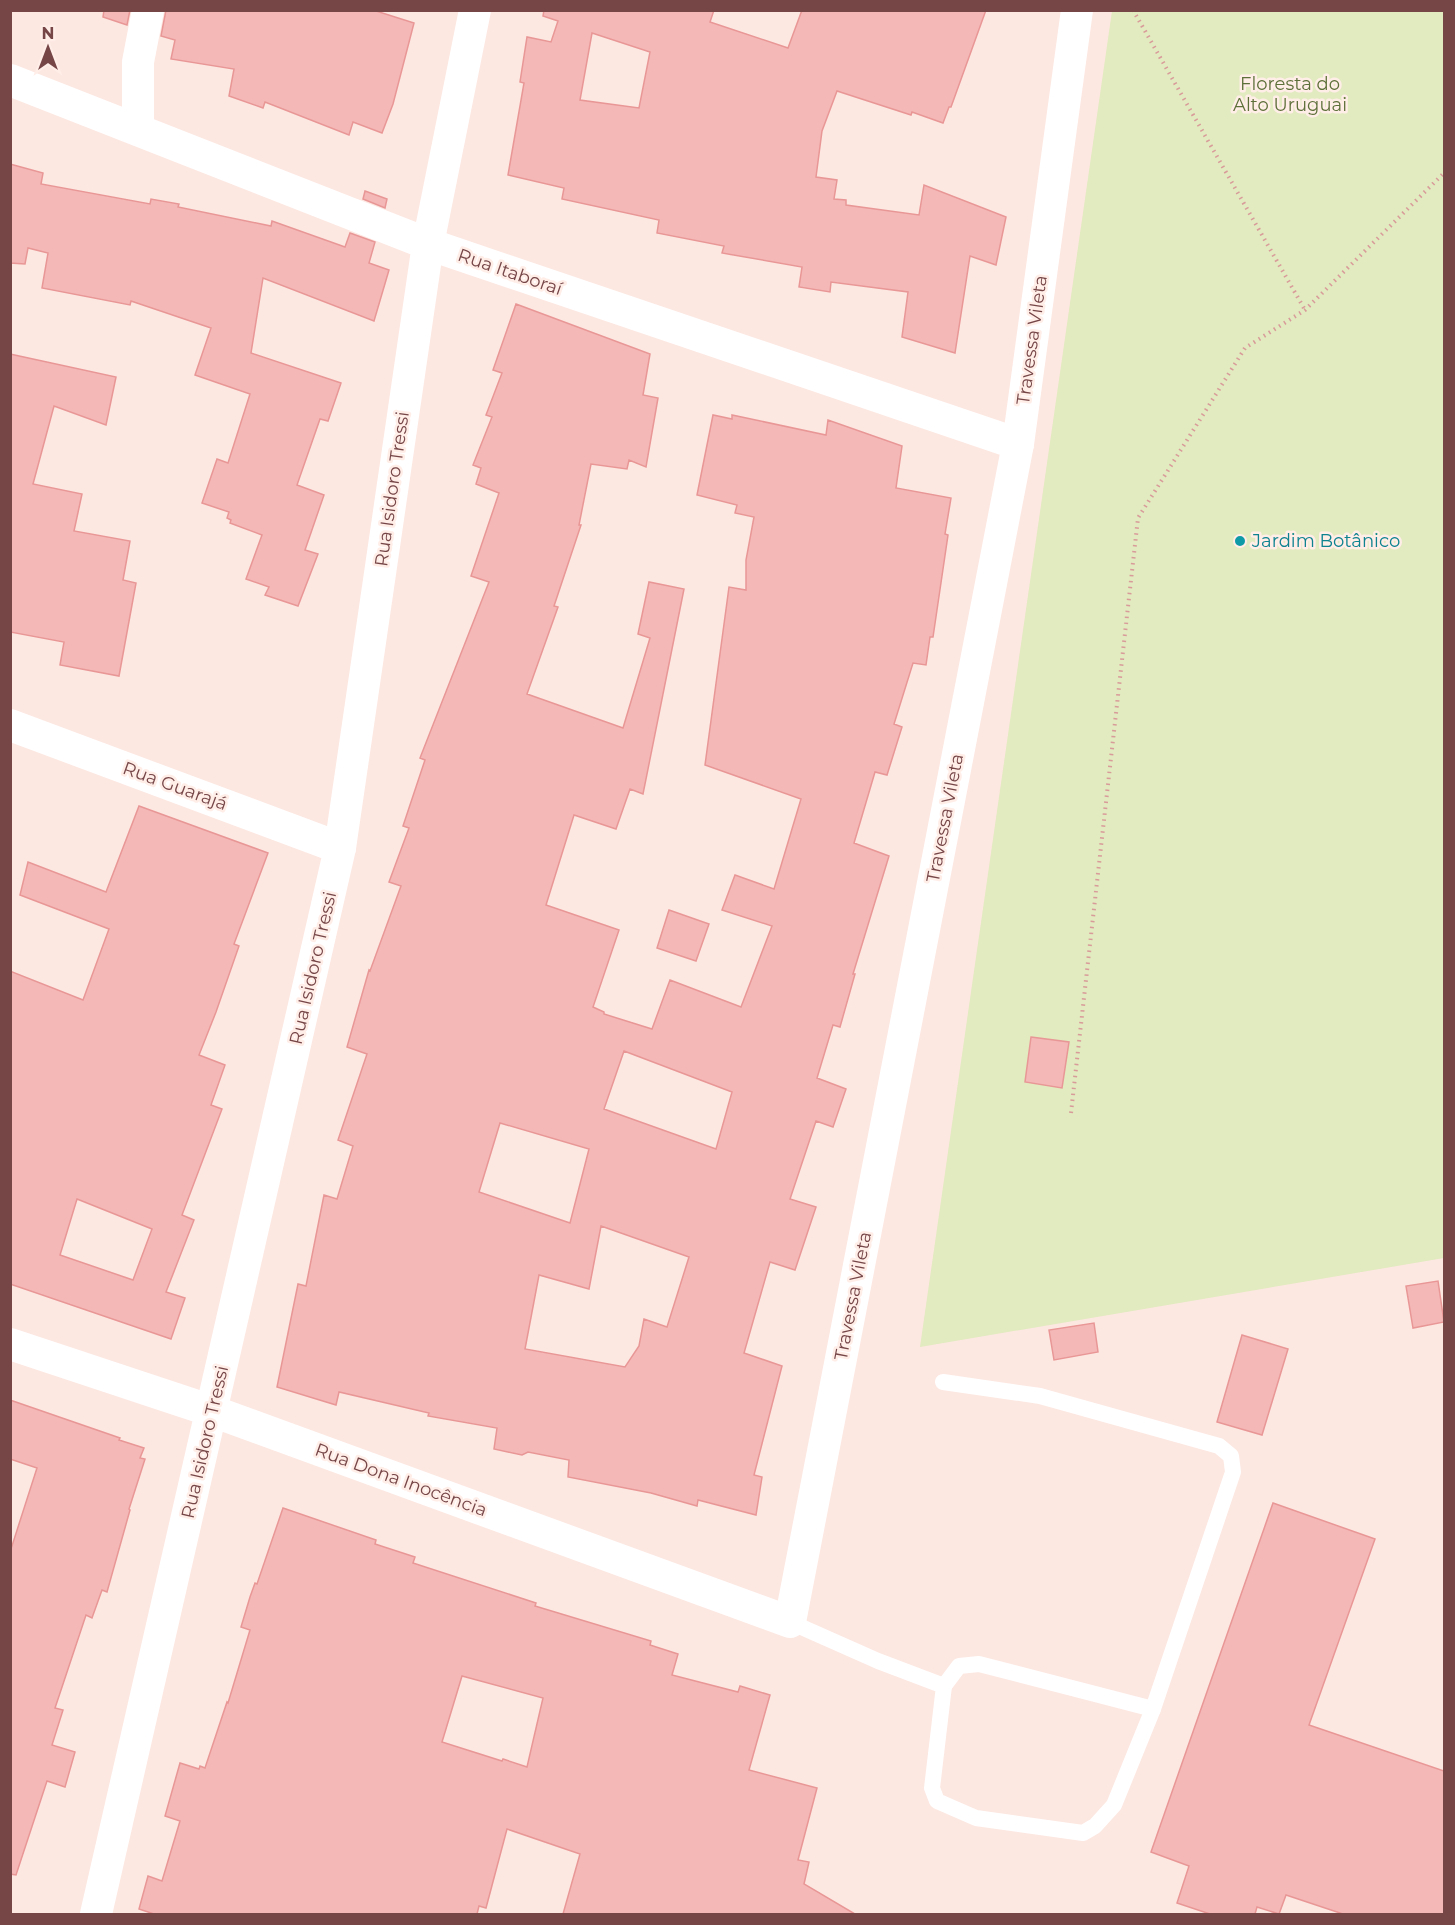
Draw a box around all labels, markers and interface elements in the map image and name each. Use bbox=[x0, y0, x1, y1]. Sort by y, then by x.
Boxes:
north arrow bbox=[18, 18, 78, 78]
text: N bbox=[42, 24, 54, 43]
park label: Floresta do Alto Uruguai bbox=[1233, 73, 1347, 116]
street label: Rua Itaboraí bbox=[455, 244, 566, 301]
street label: Travessa Vileta bbox=[1012, 274, 1052, 406]
street label: Rua Isidoro Tressi bbox=[370, 410, 414, 568]
place label: Jardim Botânico bbox=[1251, 530, 1400, 552]
marker: Jardim Botânico bbox=[1233, 534, 1247, 548]
street label: Travessa Vileta bbox=[922, 752, 968, 884]
street label: Rua Guarajá bbox=[120, 757, 230, 815]
street label: Rua Isidoro Tressi bbox=[285, 889, 341, 1047]
street label: Travessa Vileta bbox=[830, 1230, 876, 1362]
street label: Rua Isidoro Tressi bbox=[177, 1363, 233, 1521]
street label: Rua Dona Inocência bbox=[312, 1439, 490, 1521]

